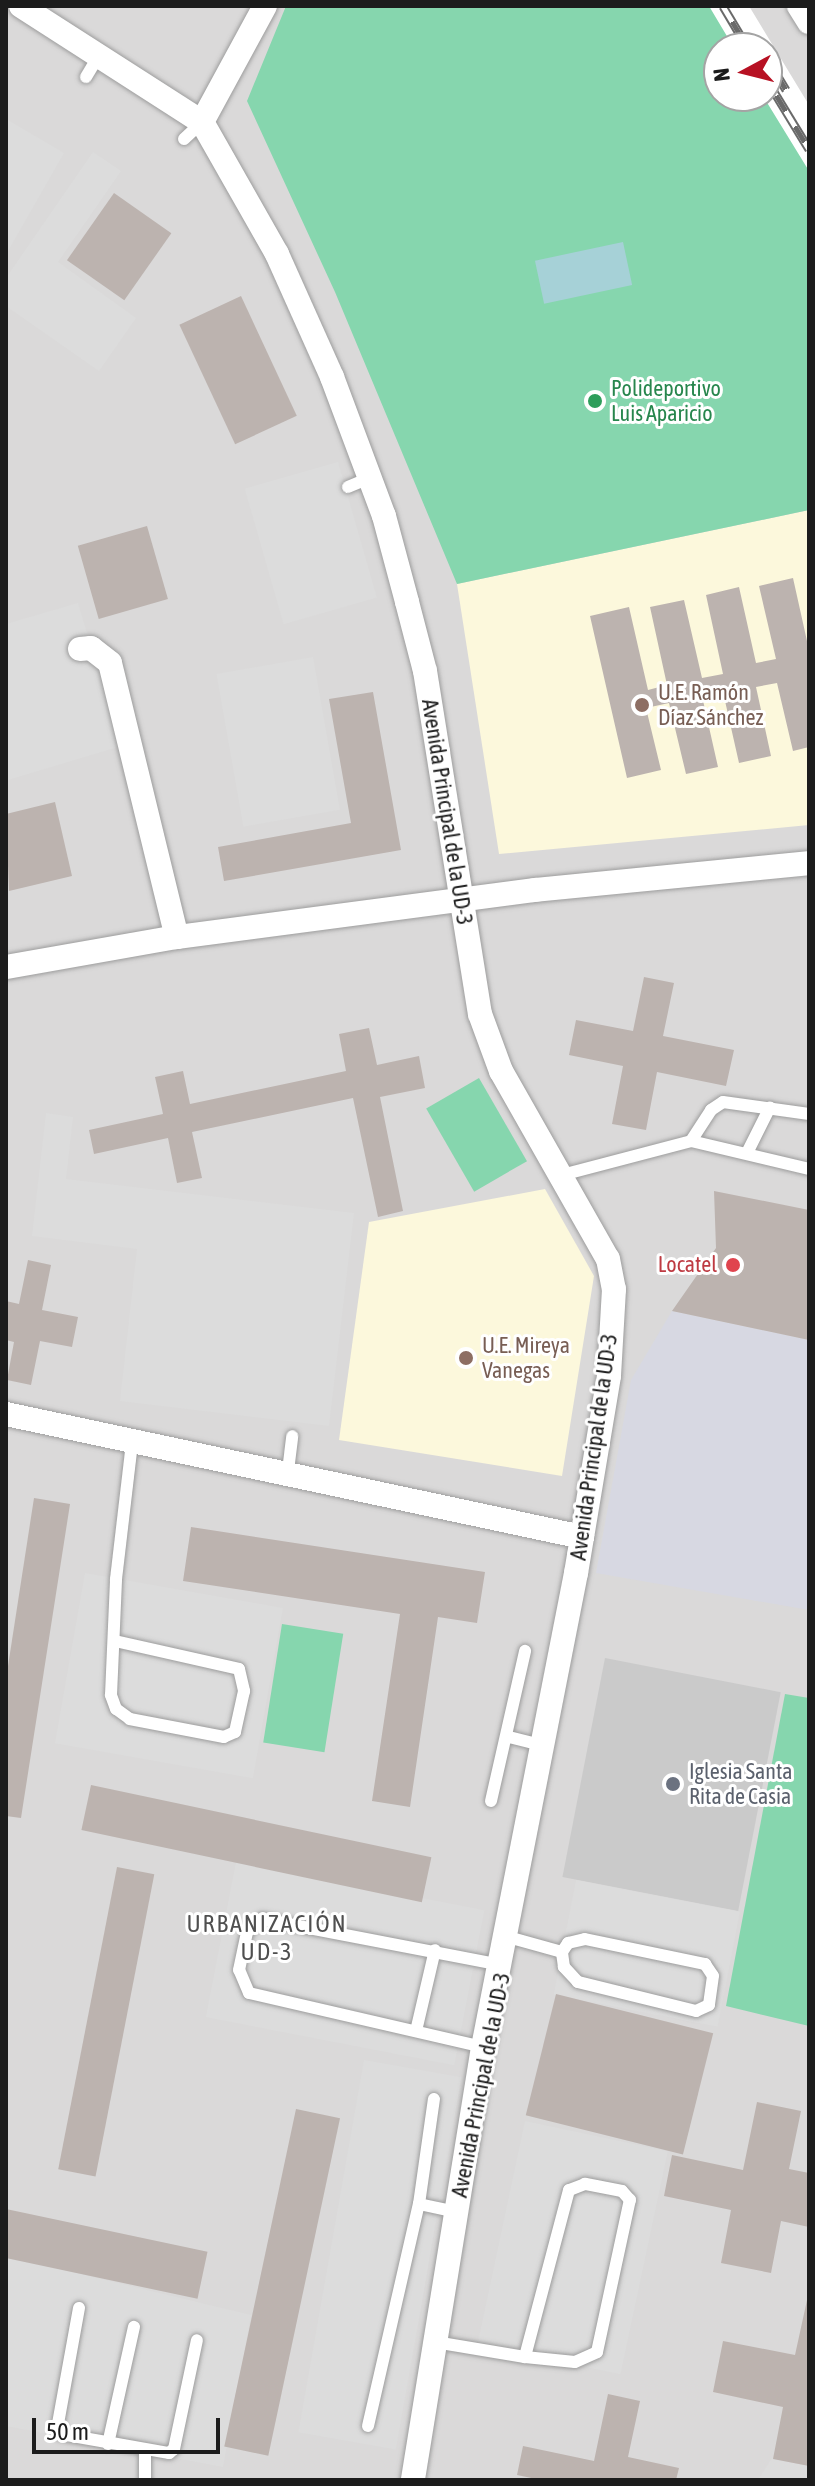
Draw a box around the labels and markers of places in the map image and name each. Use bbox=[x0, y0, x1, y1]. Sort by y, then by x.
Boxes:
place label: Polideportivo Luis Aparicio bbox=[611, 375, 721, 426]
marker: Polideportivo Luis Aparicio bbox=[586, 392, 604, 410]
place label: U.E. Ramón Díaz Sánchez bbox=[658, 679, 763, 730]
marker: U.E. Ramón Díaz Sánchez bbox=[633, 696, 651, 714]
place label: Locatel bbox=[658, 1252, 717, 1278]
marker: Locatel bbox=[724, 1256, 742, 1274]
place label: U.E. Mireya Vanegas bbox=[482, 1332, 570, 1384]
marker: U.E. Mireya Vanegas bbox=[457, 1349, 475, 1367]
place label: Iglesia Santa Rita de Casia bbox=[689, 1758, 792, 1810]
marker: Iglesia Santa Rita de Casia bbox=[664, 1775, 682, 1793]

